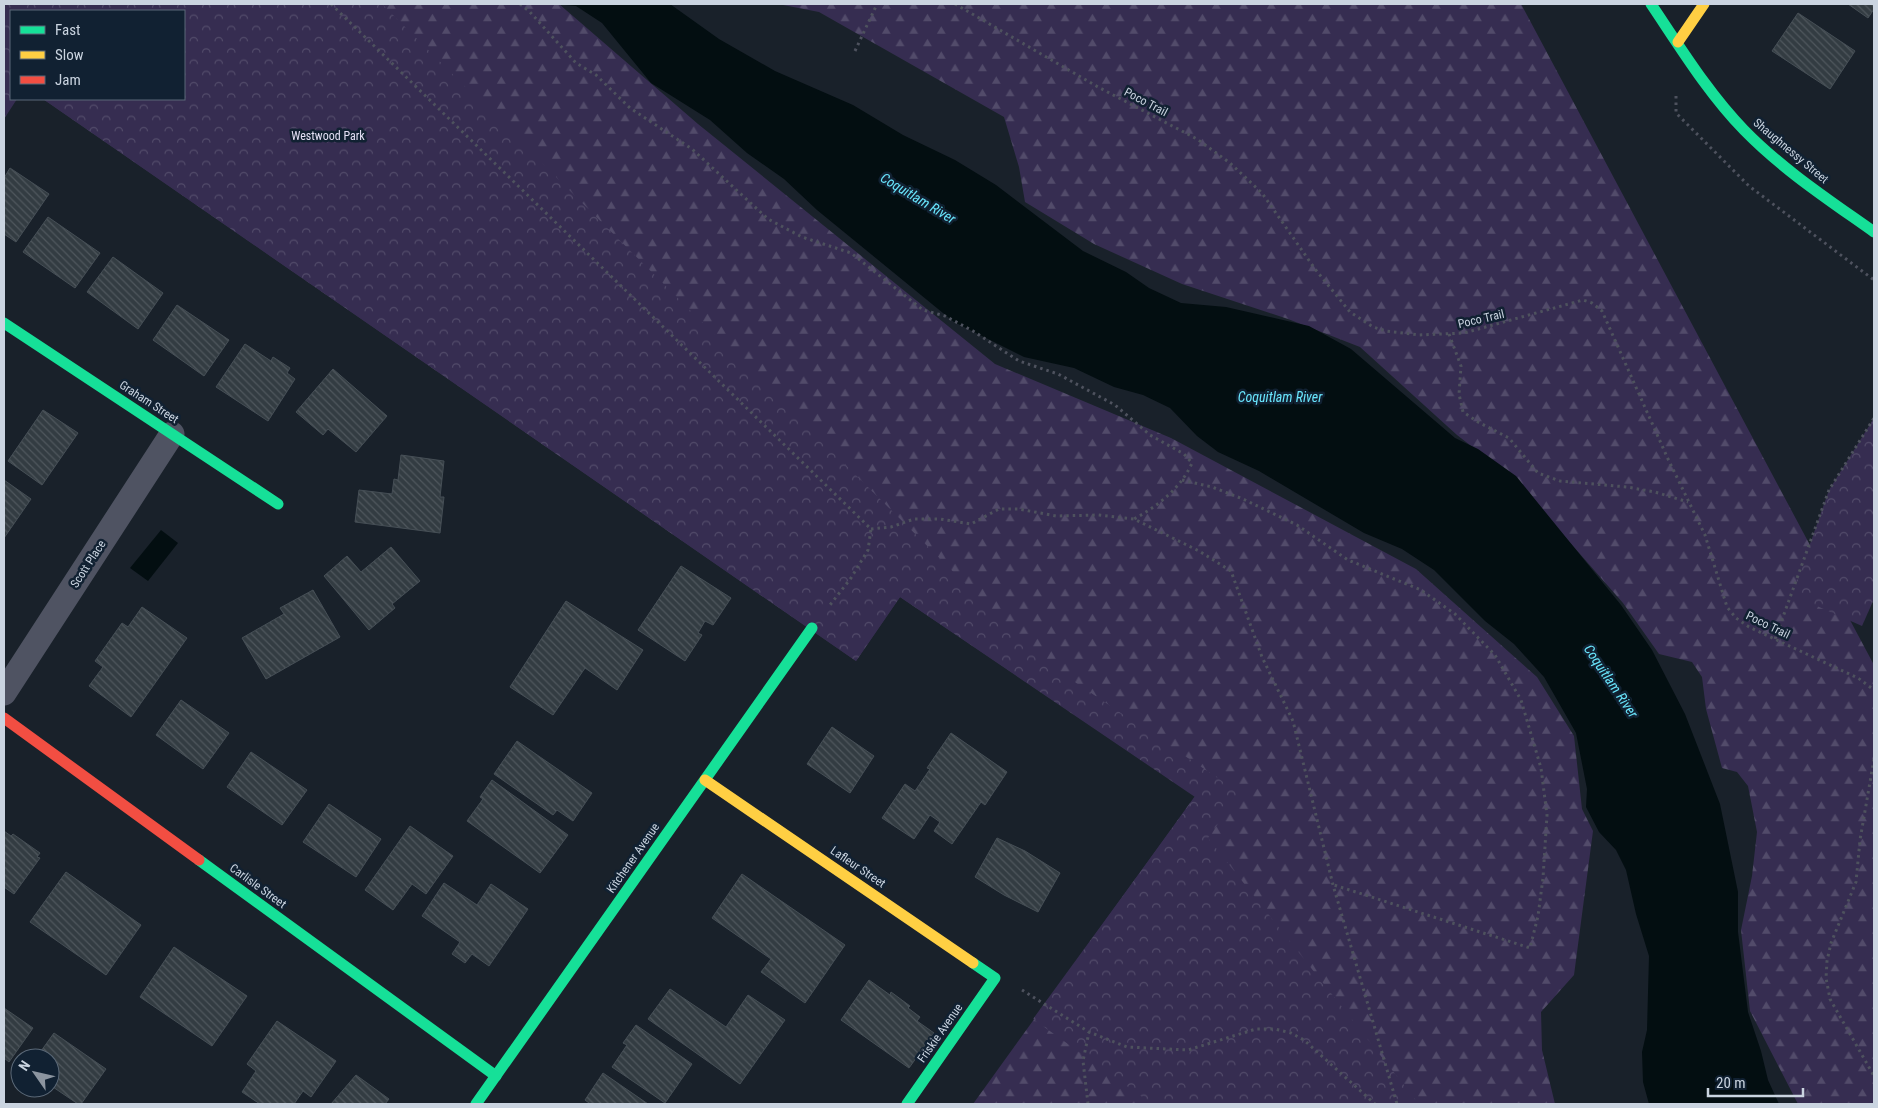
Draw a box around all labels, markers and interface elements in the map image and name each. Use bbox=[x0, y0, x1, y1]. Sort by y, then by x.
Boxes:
legend bbox=[10, 10, 185, 100]
text: Fast bbox=[55, 21, 80, 39]
text: Slow bbox=[55, 46, 84, 64]
text: Jam bbox=[55, 71, 81, 89]
street label: Poco Trail bbox=[1122, 85, 1170, 119]
street label: Shaughnessy Street bbox=[1751, 116, 1832, 187]
park label: Westwood Park bbox=[291, 129, 365, 143]
water label: Coquitlam River bbox=[878, 169, 959, 227]
street label: Poco Trail bbox=[1456, 307, 1506, 331]
street label: Graham Street bbox=[117, 378, 182, 427]
water label: Coquitlam River bbox=[1238, 389, 1323, 405]
street label: Scott Place bbox=[67, 537, 109, 590]
street label: Poco Trail bbox=[1744, 608, 1792, 642]
water label: Coquitlam River bbox=[1581, 641, 1642, 721]
street label: Kitchener Avenue bbox=[604, 820, 663, 896]
street label: Lafleur Street bbox=[828, 843, 889, 891]
street label: Carlisle Street bbox=[227, 861, 289, 911]
street label: Friskie Avenue bbox=[915, 1001, 966, 1065]
north arrow bbox=[10, 1048, 60, 1098]
text: N bbox=[15, 1058, 33, 1074]
scale bar bbox=[1708, 1066, 1803, 1098]
text: 20 m bbox=[1716, 1074, 1746, 1092]

